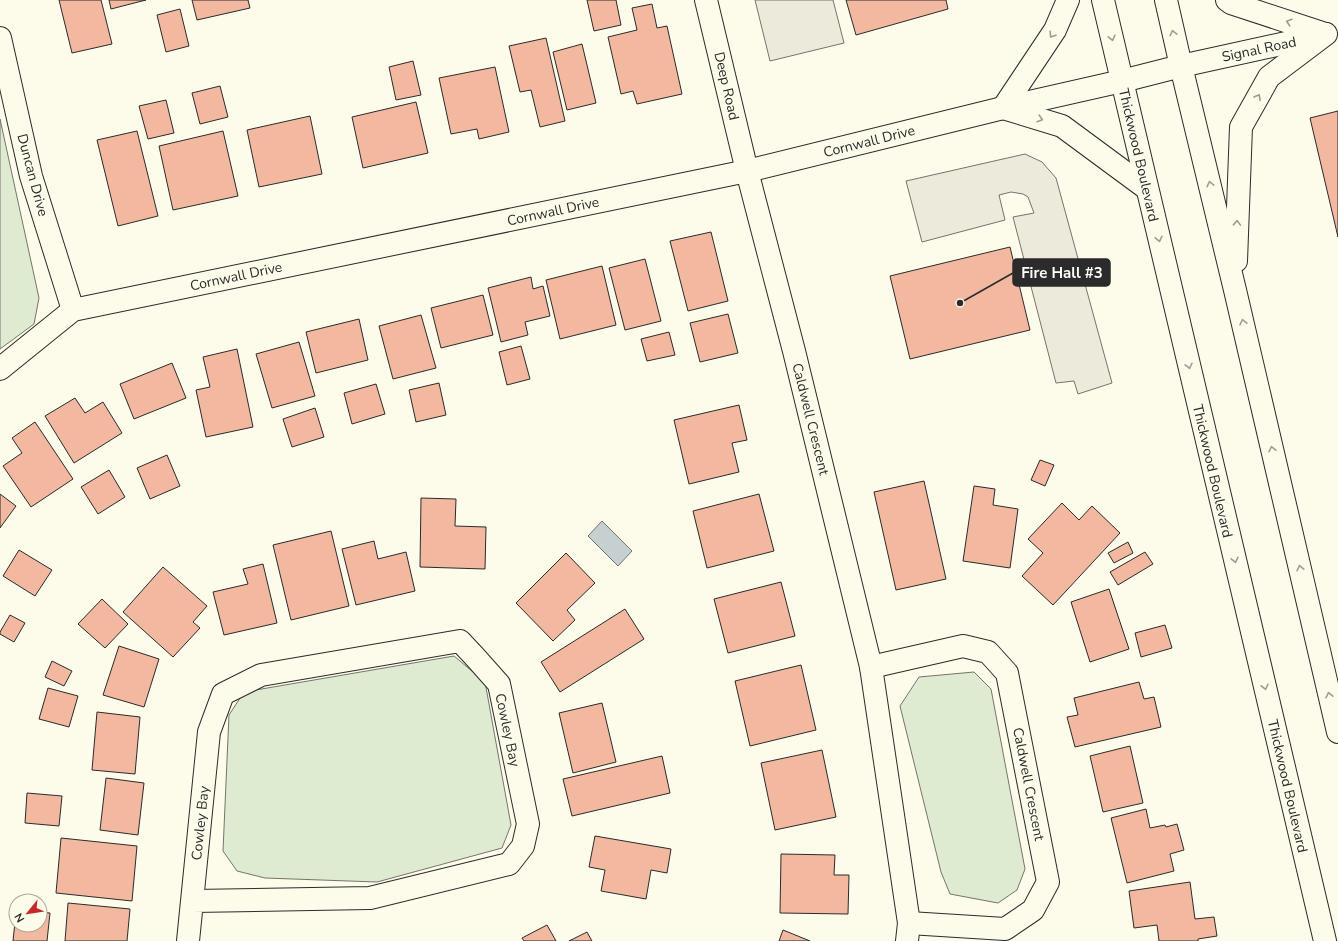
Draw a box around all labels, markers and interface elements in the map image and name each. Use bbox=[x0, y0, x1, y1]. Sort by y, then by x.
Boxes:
one-way arrow bbox=[1285, 18, 1292, 27]
one-way arrow bbox=[1170, 30, 1178, 36]
one-way arrow bbox=[1049, 31, 1057, 38]
street label: Signal Road bbox=[1220, 32, 1298, 67]
one-way arrow bbox=[1107, 34, 1116, 41]
street label: Deep Road bbox=[709, 50, 744, 122]
street label: Thickwood Boulevard bbox=[1114, 87, 1163, 224]
one-way arrow bbox=[1253, 94, 1260, 101]
one-way arrow bbox=[1037, 114, 1044, 123]
street label: Cornwall Drive bbox=[821, 121, 917, 162]
street label: Duncan Drive bbox=[12, 132, 53, 219]
one-way arrow bbox=[1206, 180, 1214, 187]
street label: Cornwall Drive bbox=[505, 192, 601, 231]
one-way arrow bbox=[1233, 220, 1242, 226]
one-way arrow bbox=[1154, 236, 1162, 242]
street label: Cornwall Drive bbox=[188, 257, 284, 296]
callout: Fire Hall #3 bbox=[1013, 259, 1110, 286]
text: Fire Hall #3 bbox=[1021, 263, 1103, 283]
one-way arrow bbox=[1239, 319, 1247, 326]
street label: Caldwell Crescent bbox=[787, 361, 834, 477]
one-way arrow bbox=[1184, 362, 1192, 369]
street label: Thickwood Boulevard bbox=[1188, 403, 1237, 540]
one-way arrow bbox=[1268, 446, 1277, 453]
one-way arrow bbox=[1230, 557, 1238, 563]
one-way arrow bbox=[1296, 565, 1304, 571]
one-way arrow bbox=[1260, 683, 1268, 690]
one-way arrow bbox=[1326, 691, 1334, 698]
street label: Cowley Bay bbox=[490, 692, 525, 769]
street label: Thickwood Boulevard bbox=[1263, 718, 1312, 855]
street label: Caldwell Crescent bbox=[1008, 726, 1049, 842]
street label: Cowley Bay bbox=[187, 784, 214, 861]
north arrow bbox=[8, 893, 48, 933]
text: N bbox=[11, 910, 28, 925]

